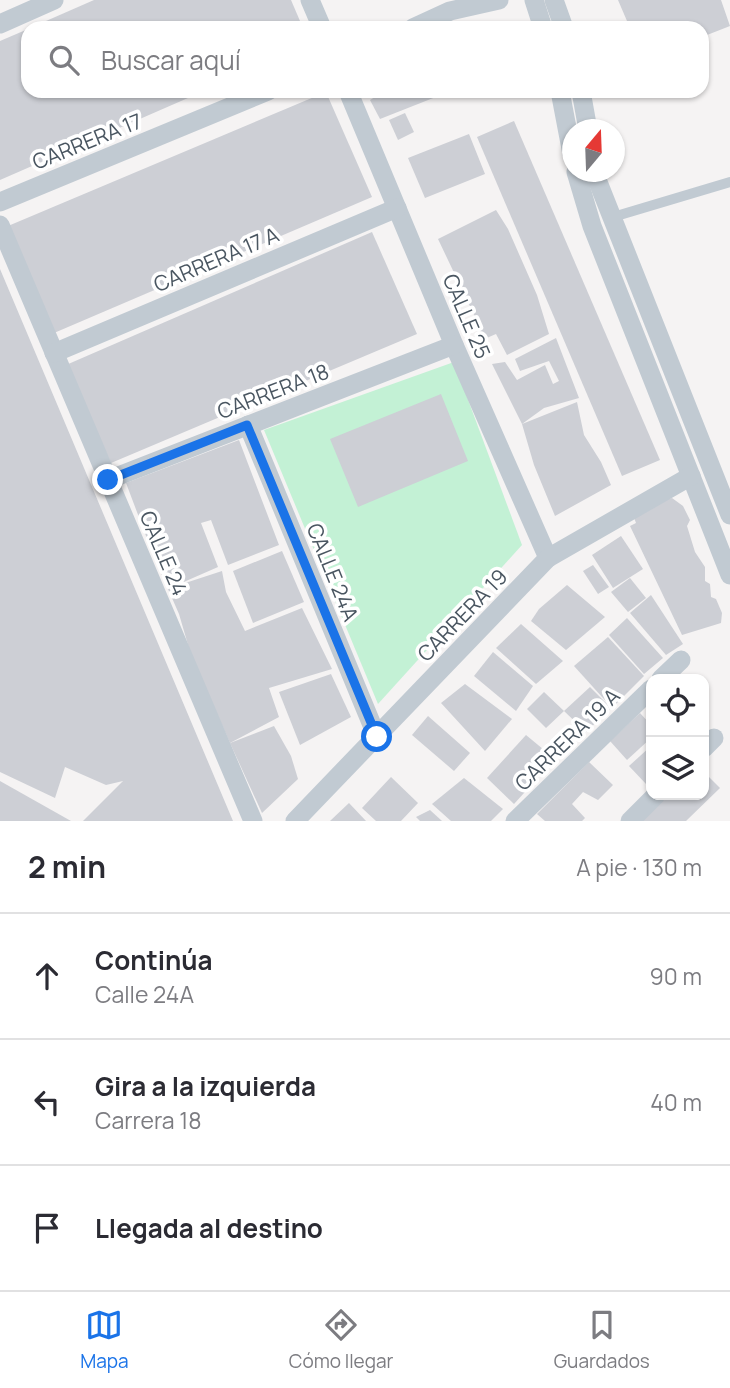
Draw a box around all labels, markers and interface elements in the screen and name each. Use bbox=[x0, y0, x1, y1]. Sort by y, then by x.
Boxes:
search box bbox=[21, 21, 709, 98]
icon: search bbox=[45, 41, 83, 79]
text: Buscar aquí bbox=[101, 42, 241, 78]
street label: CARRERA 17 bbox=[28, 106, 146, 176]
north arrow bbox=[562, 119, 625, 182]
street label: CARRERA 17 A bbox=[149, 220, 283, 298]
street label: CALLE 25 bbox=[437, 269, 497, 363]
street label: CARRERA 18 bbox=[213, 357, 333, 425]
route end bbox=[92, 464, 123, 495]
street label: CALLE 24 bbox=[134, 506, 194, 600]
street label: CALLE 24A bbox=[301, 519, 365, 625]
street label: CARRERA 19 bbox=[411, 563, 513, 667]
map controls bbox=[646, 674, 709, 800]
button: locate bbox=[646, 674, 709, 737]
street label: CARRERA 19 A bbox=[508, 682, 626, 796]
route start bbox=[361, 721, 392, 752]
button: layers bbox=[646, 737, 709, 800]
text: 2 min bbox=[28, 846, 106, 887]
text: A pie · 130 m bbox=[576, 851, 702, 883]
text: Continúa bbox=[95, 942, 213, 978]
icon: ahead bbox=[28, 957, 66, 995]
text: 90 m bbox=[650, 960, 702, 992]
text: Calle 24A bbox=[95, 978, 194, 1010]
text: Gira a la izquierda bbox=[95, 1068, 316, 1104]
icon: left bbox=[28, 1083, 66, 1121]
text: 40 m bbox=[650, 1086, 702, 1118]
text: Carrera 18 bbox=[95, 1104, 202, 1136]
icon: arrive bbox=[28, 1209, 66, 1247]
text: Llegada al destino bbox=[95, 1210, 323, 1246]
tab: Mapa bbox=[80, 1306, 128, 1374]
tab: Cómo llegar bbox=[289, 1306, 393, 1374]
tab: Guardados bbox=[554, 1306, 650, 1374]

